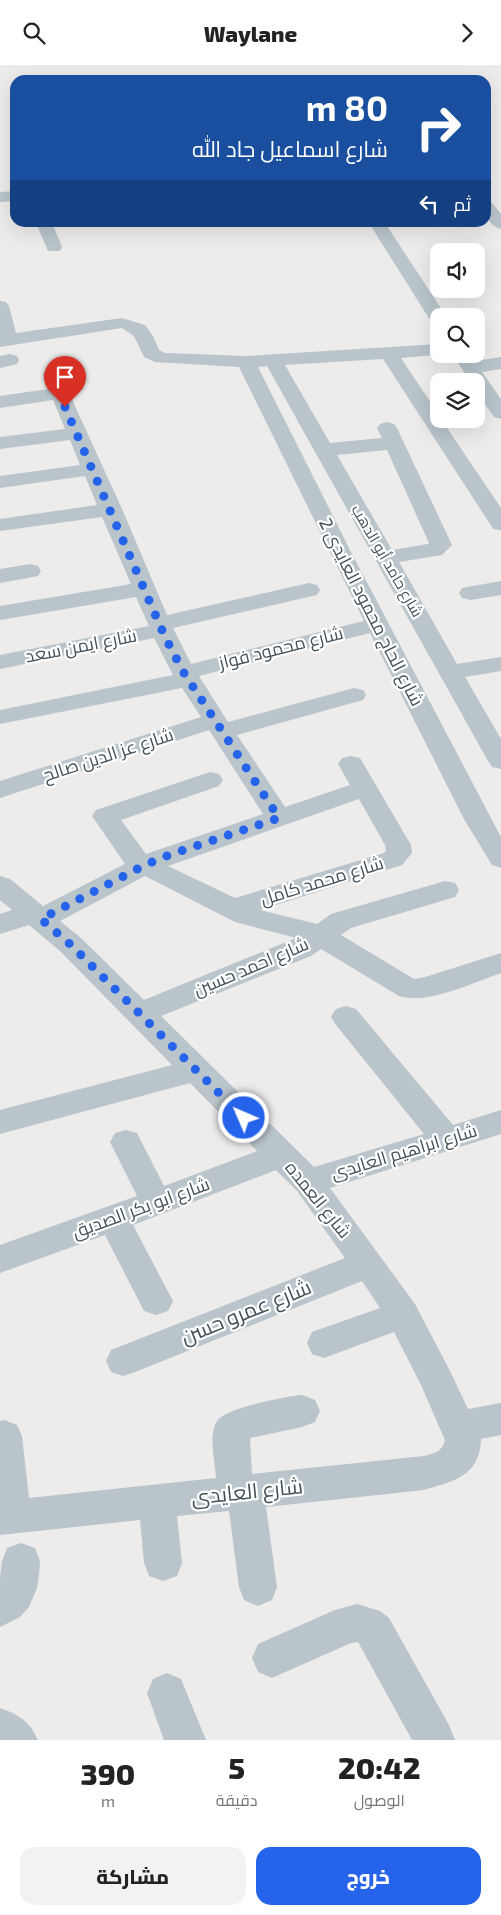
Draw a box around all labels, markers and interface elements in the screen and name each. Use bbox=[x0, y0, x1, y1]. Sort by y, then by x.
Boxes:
icon: search bbox=[20, 19, 48, 47]
icon: forward bbox=[453, 19, 481, 47]
text: Waylane bbox=[204, 20, 297, 46]
text: 80 m bbox=[306, 86, 388, 128]
icon: right bbox=[406, 95, 471, 160]
text: شارع اسماعيل جاد الله bbox=[192, 135, 388, 161]
icon: left bbox=[415, 190, 443, 218]
text: ثم bbox=[453, 192, 471, 215]
map controls bbox=[430, 243, 485, 428]
button: sound bbox=[430, 243, 485, 298]
button: search bbox=[430, 308, 485, 363]
pin bbox=[44, 356, 86, 407]
icon: arrive bbox=[51, 363, 79, 391]
button: layers bbox=[430, 373, 485, 428]
street label: شارع حامد أبو الدهب bbox=[346, 501, 427, 621]
street label: شارع الحاج محمود العايدى 2 bbox=[313, 514, 429, 710]
street label: شارع محمود فواز bbox=[215, 621, 346, 675]
street label: شارع ايمن سعد bbox=[23, 623, 139, 669]
street label: شارع عز الدين صالح bbox=[40, 723, 176, 787]
street label: شارع محمد كامل bbox=[257, 851, 387, 911]
street label: شارع احمد حسين bbox=[190, 932, 312, 1002]
position arrow bbox=[217, 1091, 269, 1143]
street label: شارع ابراهيم العايدى bbox=[328, 1118, 480, 1186]
street label: شارع العمده bbox=[280, 1157, 356, 1243]
street label: شارع ابو بكر الصديق bbox=[69, 1172, 213, 1244]
street label: شارع عمرو حسن bbox=[177, 1273, 315, 1351]
street label: شارع العايدى bbox=[190, 1472, 304, 1512]
text: 5 bbox=[228, 1749, 245, 1785]
text: 20:42 bbox=[338, 1749, 420, 1785]
text: 390 bbox=[81, 1755, 135, 1791]
text: دقيقة bbox=[216, 1790, 257, 1809]
text: الوصول bbox=[354, 1790, 405, 1809]
text: m bbox=[101, 1791, 115, 1810]
button: مشاركة bbox=[20, 1847, 246, 1905]
button: خروج bbox=[256, 1847, 481, 1905]

